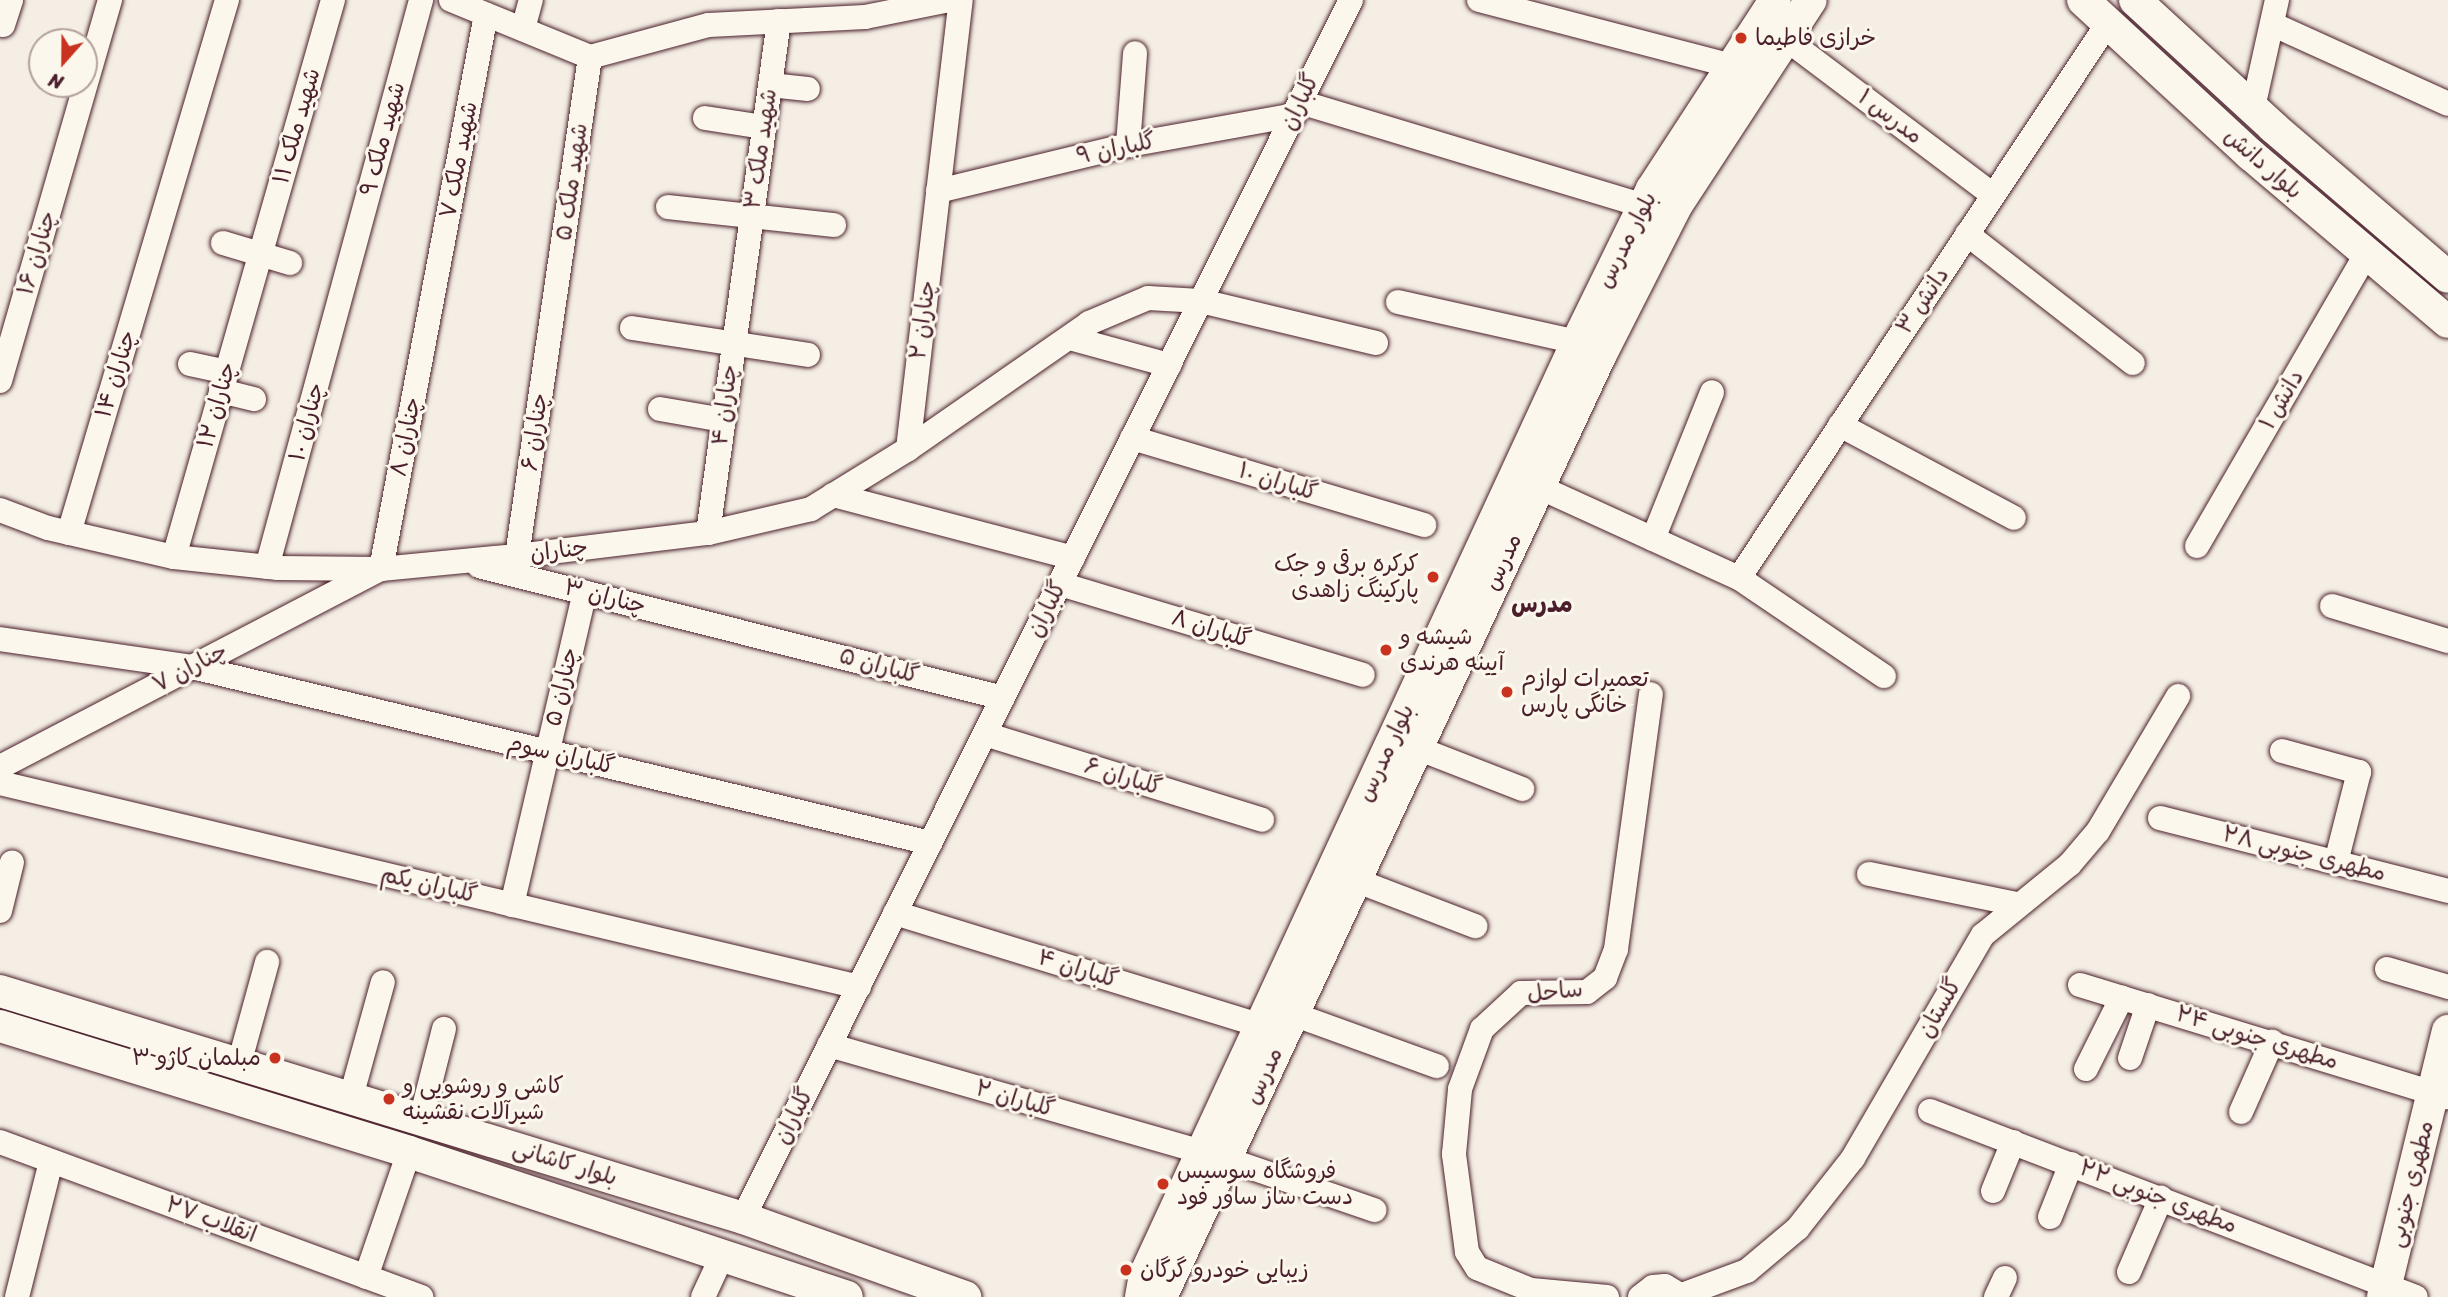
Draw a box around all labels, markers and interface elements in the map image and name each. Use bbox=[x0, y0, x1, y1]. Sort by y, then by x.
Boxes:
place label: خرازی فاطیما bbox=[1755, 24, 1876, 52]
north arrow bbox=[28, 28, 98, 98]
marker: خرازی فاطیما bbox=[1733, 30, 1749, 46]
text: N bbox=[44, 63, 68, 99]
street label: شهید ملک ۱۱ bbox=[267, 65, 327, 187]
street label: گلباران bbox=[1275, 69, 1325, 135]
street label: شهید ملک ۹ bbox=[355, 79, 411, 199]
street label: مدرس ۱ bbox=[1852, 84, 1928, 150]
street label: ۳ شهید ملک bbox=[739, 87, 783, 211]
street label: شهید ملک ۷ bbox=[434, 99, 484, 221]
street label: شهید ملک ۵ bbox=[550, 121, 594, 243]
street label: بلوار دانش bbox=[2218, 123, 2308, 205]
street label: ۹ گلباران bbox=[1074, 127, 1158, 171]
street label: بلوار مدرس bbox=[1591, 187, 1663, 293]
street label: چناران ۱۶ bbox=[12, 208, 62, 298]
street label: دانش ۳ bbox=[1891, 262, 1955, 340]
street label: ۲ چناران bbox=[904, 279, 942, 361]
street label: چناران ۱۴ bbox=[90, 327, 142, 421]
street label: چناران ۱۲ bbox=[192, 359, 242, 451]
street label: ۴ چناران bbox=[706, 363, 744, 447]
street label: دانش ۱ bbox=[2254, 365, 2310, 435]
street label: چناران ۱۰ bbox=[283, 380, 331, 464]
street label: چناران ۶ bbox=[516, 391, 554, 473]
street label: چناران ۸ bbox=[385, 395, 427, 479]
street label: گلباران ۱۰ bbox=[1235, 457, 1321, 507]
street label: مدرس bbox=[1478, 529, 1528, 595]
street label: چناران bbox=[528, 534, 590, 568]
place label: کرکره برقی و جک پارکینگ زاهدی bbox=[1274, 550, 1419, 604]
marker: کرکره برقی و جک پارکینگ زاهدی bbox=[1425, 569, 1441, 585]
street label: چناران ۳ bbox=[561, 574, 649, 620]
street label: گلباران bbox=[1021, 576, 1073, 642]
district label: مدرس bbox=[1511, 591, 1573, 619]
street label: گلباران ۸ bbox=[1168, 604, 1254, 654]
place label: شیشه و آیینه هرندی bbox=[1400, 623, 1504, 677]
street label: چناران ۷ bbox=[148, 637, 232, 699]
street label: گلباران ۵ bbox=[836, 642, 922, 690]
marker: شیشه و آیینه هرندی bbox=[1378, 642, 1394, 658]
street label: ۵ چناران bbox=[540, 645, 584, 729]
place label: تعمیرات لوازم خانگی پارس bbox=[1521, 665, 1649, 719]
marker: تعمیرات لوازم خانگی پارس bbox=[1499, 684, 1515, 700]
street label: بلوار مدرس bbox=[1351, 700, 1421, 806]
street label: گلباران سوم bbox=[505, 729, 617, 781]
street label: گلباران ۶ bbox=[1081, 752, 1165, 802]
street label: ۲۸ مطهری جنوبی bbox=[2219, 820, 2389, 888]
street label: گلباران یکم bbox=[378, 861, 480, 909]
street label: گلباران ۴ bbox=[1034, 944, 1122, 994]
street label: گلستان bbox=[1912, 973, 1968, 1043]
street label: ساحل bbox=[1526, 975, 1584, 1009]
street label: مطهری جنوبی ۲۴ bbox=[2172, 1000, 2342, 1076]
street label: مدرس bbox=[1239, 1043, 1289, 1109]
place label: مبلمان کاژو ۳ bbox=[132, 1044, 261, 1072]
marker: مبلمان کاژو ۳ bbox=[267, 1050, 283, 1066]
place label: کاشی و روشویی و شیرآلات نقشینه bbox=[403, 1072, 564, 1126]
street label: گلباران ۲ bbox=[972, 1075, 1058, 1123]
street label: گلباران bbox=[768, 1083, 820, 1149]
marker: کاشی و روشویی و شیرآلات نقشینه bbox=[381, 1091, 397, 1107]
street label: مطهری جنوبی bbox=[2382, 1118, 2440, 1250]
street label: بلوار کاشانی bbox=[509, 1134, 621, 1192]
street label: مطهری جنوبی ۲۲ bbox=[2075, 1154, 2241, 1240]
place label: فروشگاه سوسیس دست ساز ساور فود bbox=[1177, 1157, 1353, 1211]
marker: فروشگاه سوسیس دست ساز ساور فود bbox=[1155, 1176, 1171, 1192]
street label: انقلاب ۲۷ bbox=[162, 1191, 260, 1249]
place label: زیبایی خودرو گرگان bbox=[1140, 1256, 1309, 1284]
marker: زیبایی خودرو گرگان bbox=[1118, 1262, 1134, 1278]

